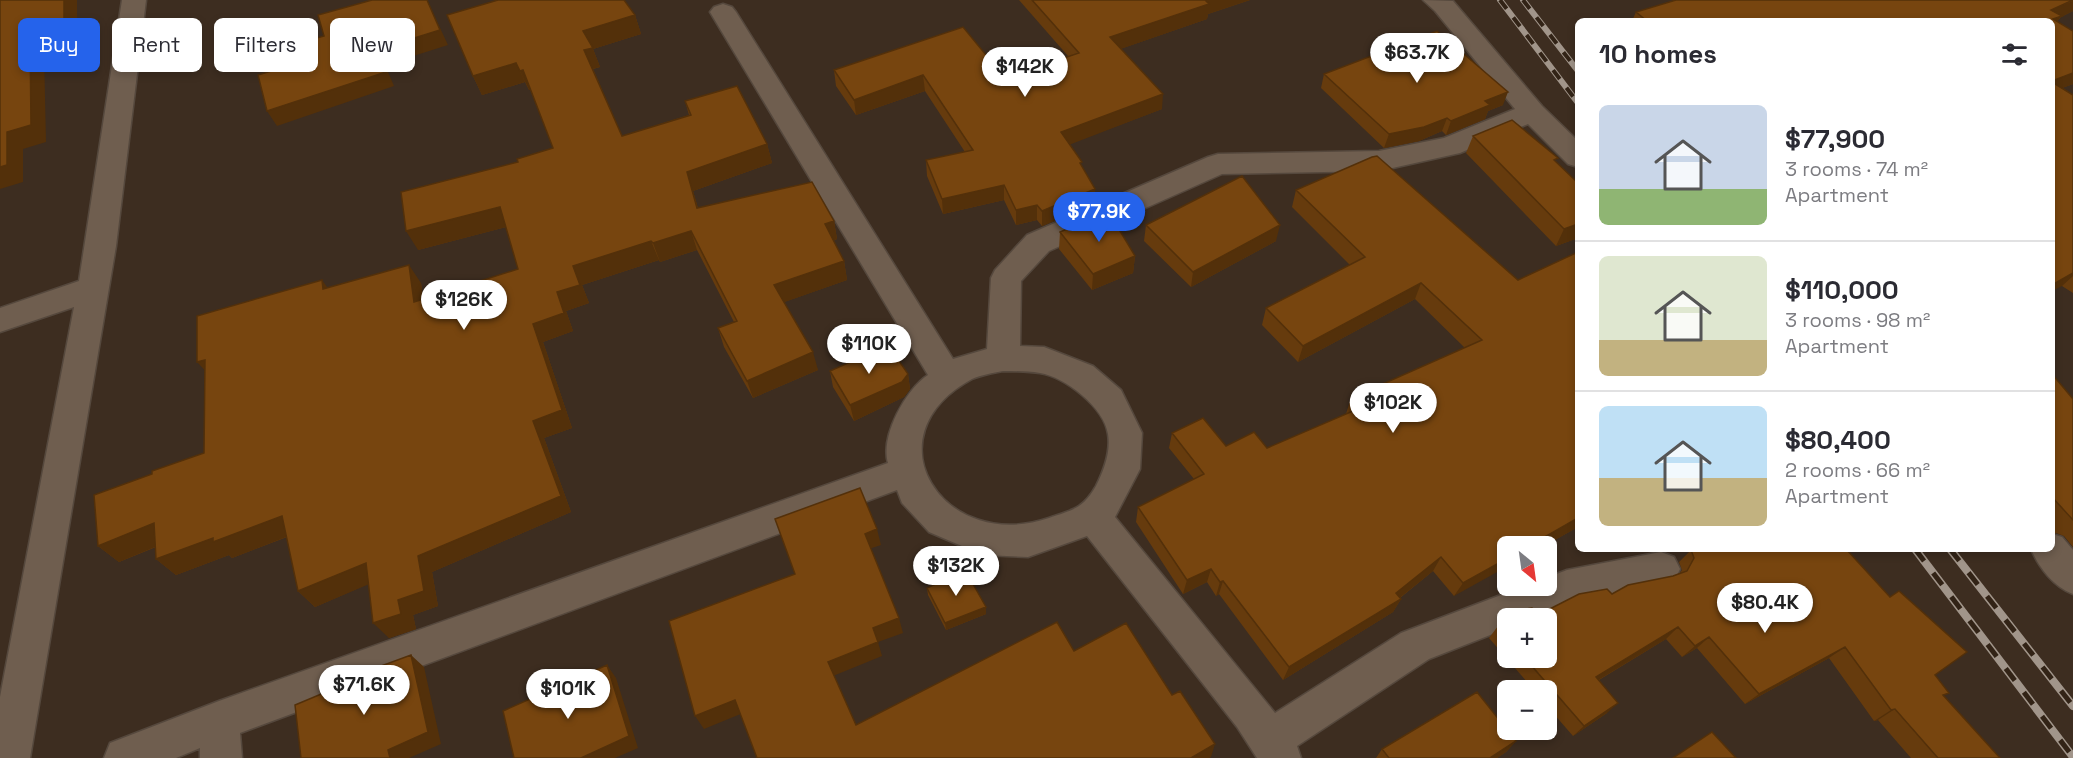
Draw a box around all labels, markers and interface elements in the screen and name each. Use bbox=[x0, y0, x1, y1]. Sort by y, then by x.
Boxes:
chip: Buy bbox=[18, 18, 100, 72]
chip: Rent bbox=[112, 18, 202, 72]
chip: Filters bbox=[214, 18, 318, 72]
chip: New bbox=[330, 18, 415, 72]
pin: $63.7K bbox=[1368, 33, 1466, 84]
text: 10 homes bbox=[1599, 37, 1717, 71]
icon: filters bbox=[1998, 38, 2031, 71]
text: $63.7K bbox=[1384, 39, 1450, 65]
pin: $142K bbox=[983, 47, 1067, 98]
text: $142K bbox=[996, 53, 1054, 79]
text: $77,900 bbox=[1785, 122, 1885, 156]
icon: home bbox=[1647, 129, 1719, 201]
text: 3 rooms · 74 m² bbox=[1785, 156, 1928, 182]
text: Apartment bbox=[1785, 182, 1889, 208]
pin: $77.9K bbox=[1050, 192, 1148, 243]
text: $77.9K bbox=[1067, 198, 1131, 224]
text: $110,000 bbox=[1785, 273, 1899, 307]
pin: $126K bbox=[422, 280, 506, 331]
icon: home bbox=[1647, 280, 1719, 352]
text: $126K bbox=[435, 286, 493, 312]
text: 3 rooms · 98 m² bbox=[1785, 307, 1930, 333]
pin: $110K bbox=[827, 324, 911, 375]
text: $110K bbox=[841, 330, 897, 356]
text: Apartment bbox=[1785, 333, 1889, 359]
pin: $102K bbox=[1351, 383, 1435, 434]
text: $102K bbox=[1364, 389, 1422, 415]
text: $80,400 bbox=[1785, 423, 1891, 457]
icon: home bbox=[1647, 430, 1719, 502]
text: 2 rooms · 66 m² bbox=[1785, 457, 1930, 483]
text: Apartment bbox=[1785, 483, 1889, 509]
north arrow bbox=[1497, 536, 1557, 596]
map controls bbox=[1497, 536, 1557, 740]
pin: $132K bbox=[914, 546, 998, 597]
text: $132K bbox=[927, 552, 985, 578]
pin: $80.4K bbox=[1716, 583, 1814, 634]
text: $80.4K bbox=[1731, 589, 1799, 615]
button: + bbox=[1497, 608, 1557, 668]
pin: $71.6K bbox=[315, 665, 413, 716]
pin: $101K bbox=[526, 669, 610, 720]
text: $71.6K bbox=[333, 671, 395, 697]
text: $101K bbox=[540, 675, 596, 701]
button: − bbox=[1497, 680, 1557, 740]

